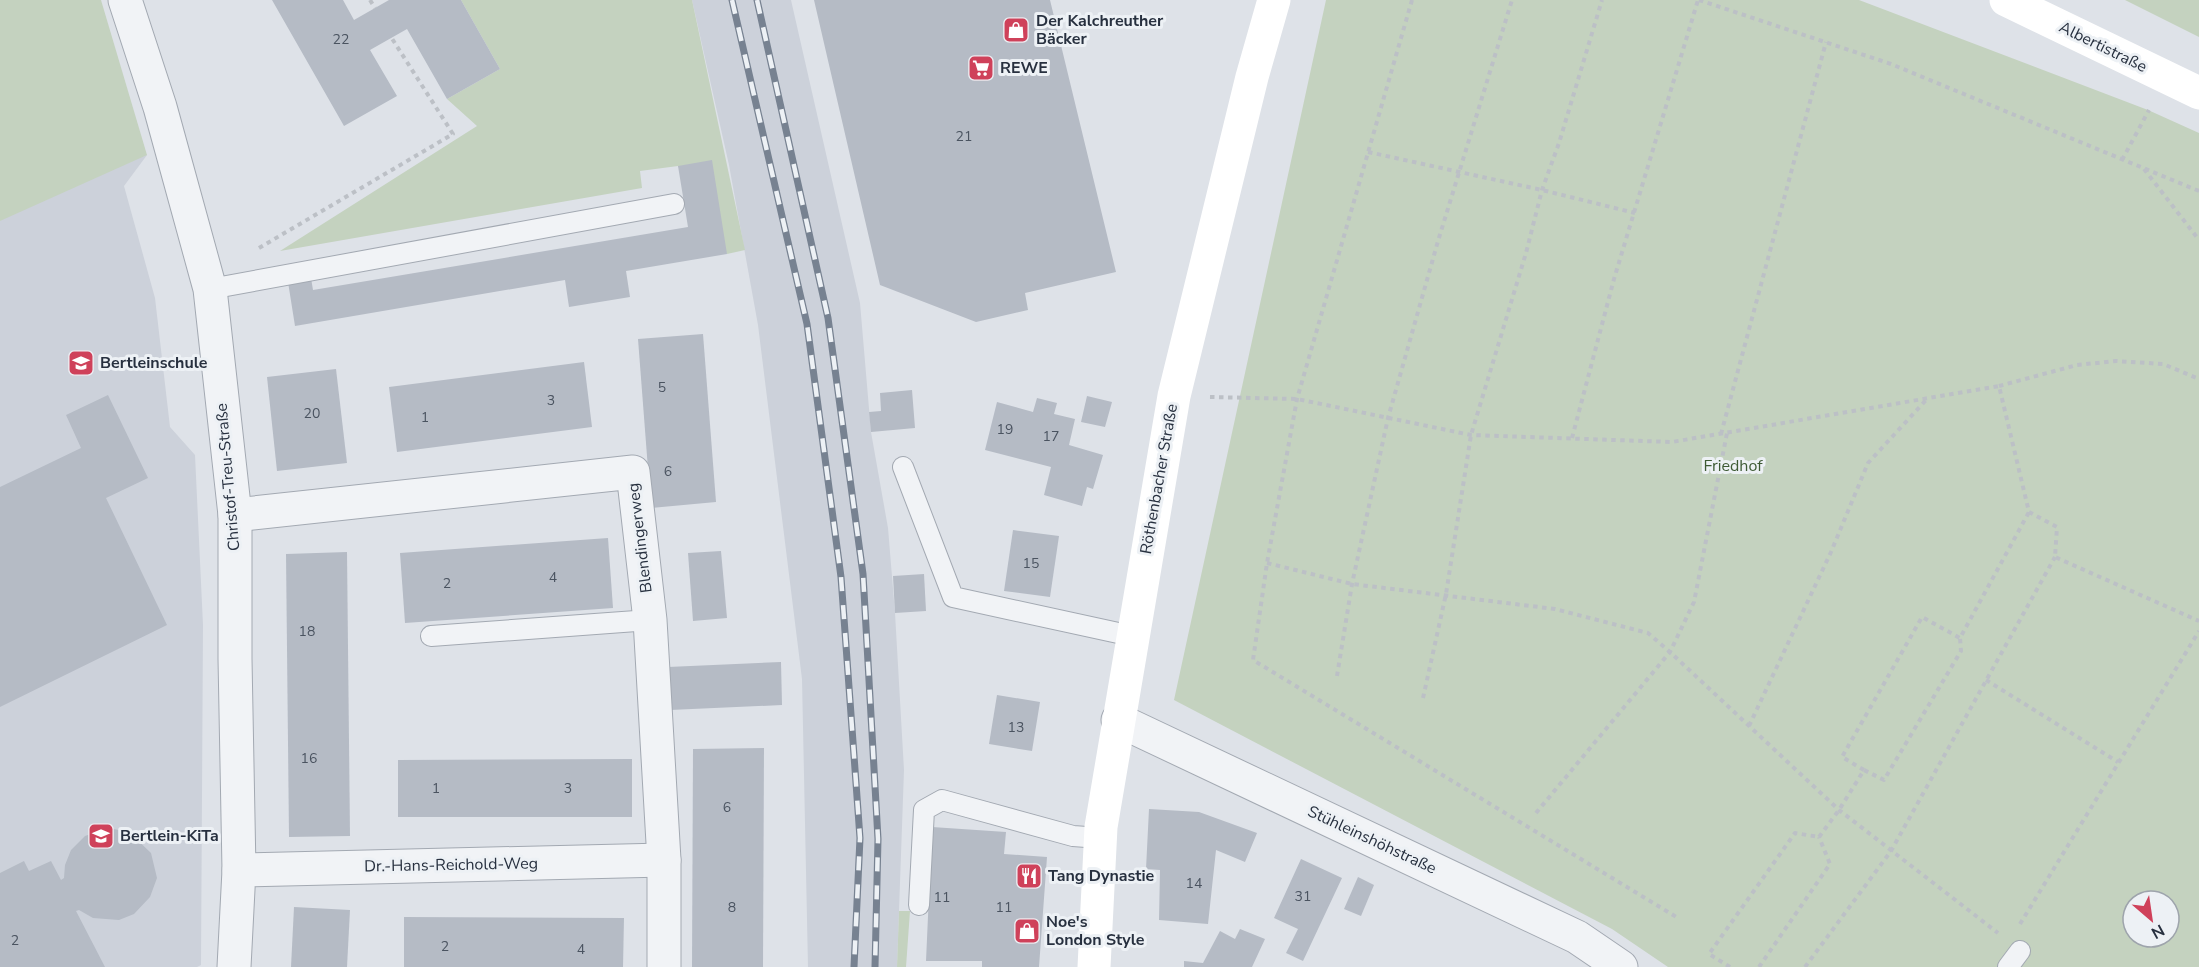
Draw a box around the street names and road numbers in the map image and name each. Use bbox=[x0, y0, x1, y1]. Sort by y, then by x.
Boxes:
street label: Albertistraße bbox=[2055, 16, 2151, 78]
street label: Christof-Treu-Straße bbox=[211, 402, 245, 552]
street label: Röthenbacher Straße bbox=[1135, 402, 1183, 556]
street label: Blendingerweg bbox=[622, 482, 658, 594]
street label: Stühleinshöhstraße bbox=[1304, 800, 1440, 880]
street label: Dr.-Hans-Reichold-Weg bbox=[364, 852, 538, 878]

